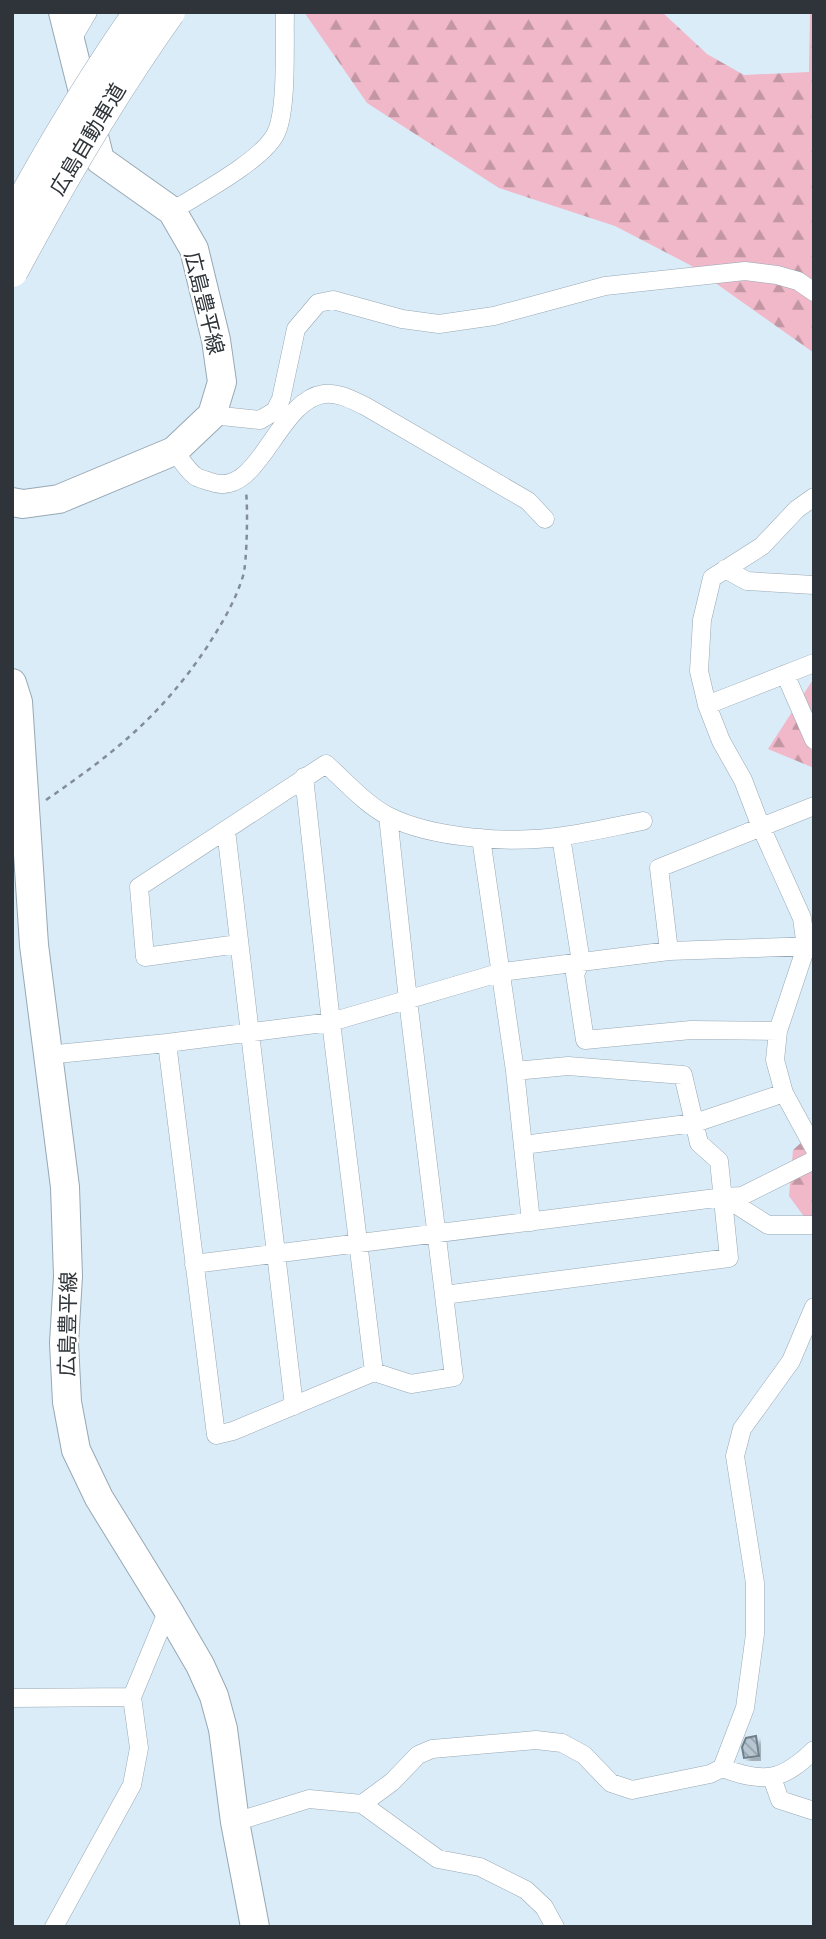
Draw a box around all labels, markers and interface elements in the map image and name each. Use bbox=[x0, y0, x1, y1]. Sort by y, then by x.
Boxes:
street label: 広島自動車道 bbox=[43, 78, 131, 200]
street label: 広島豊平線 bbox=[179, 249, 231, 357]
street label: 広島豊平線 bbox=[52, 1271, 82, 1377]

